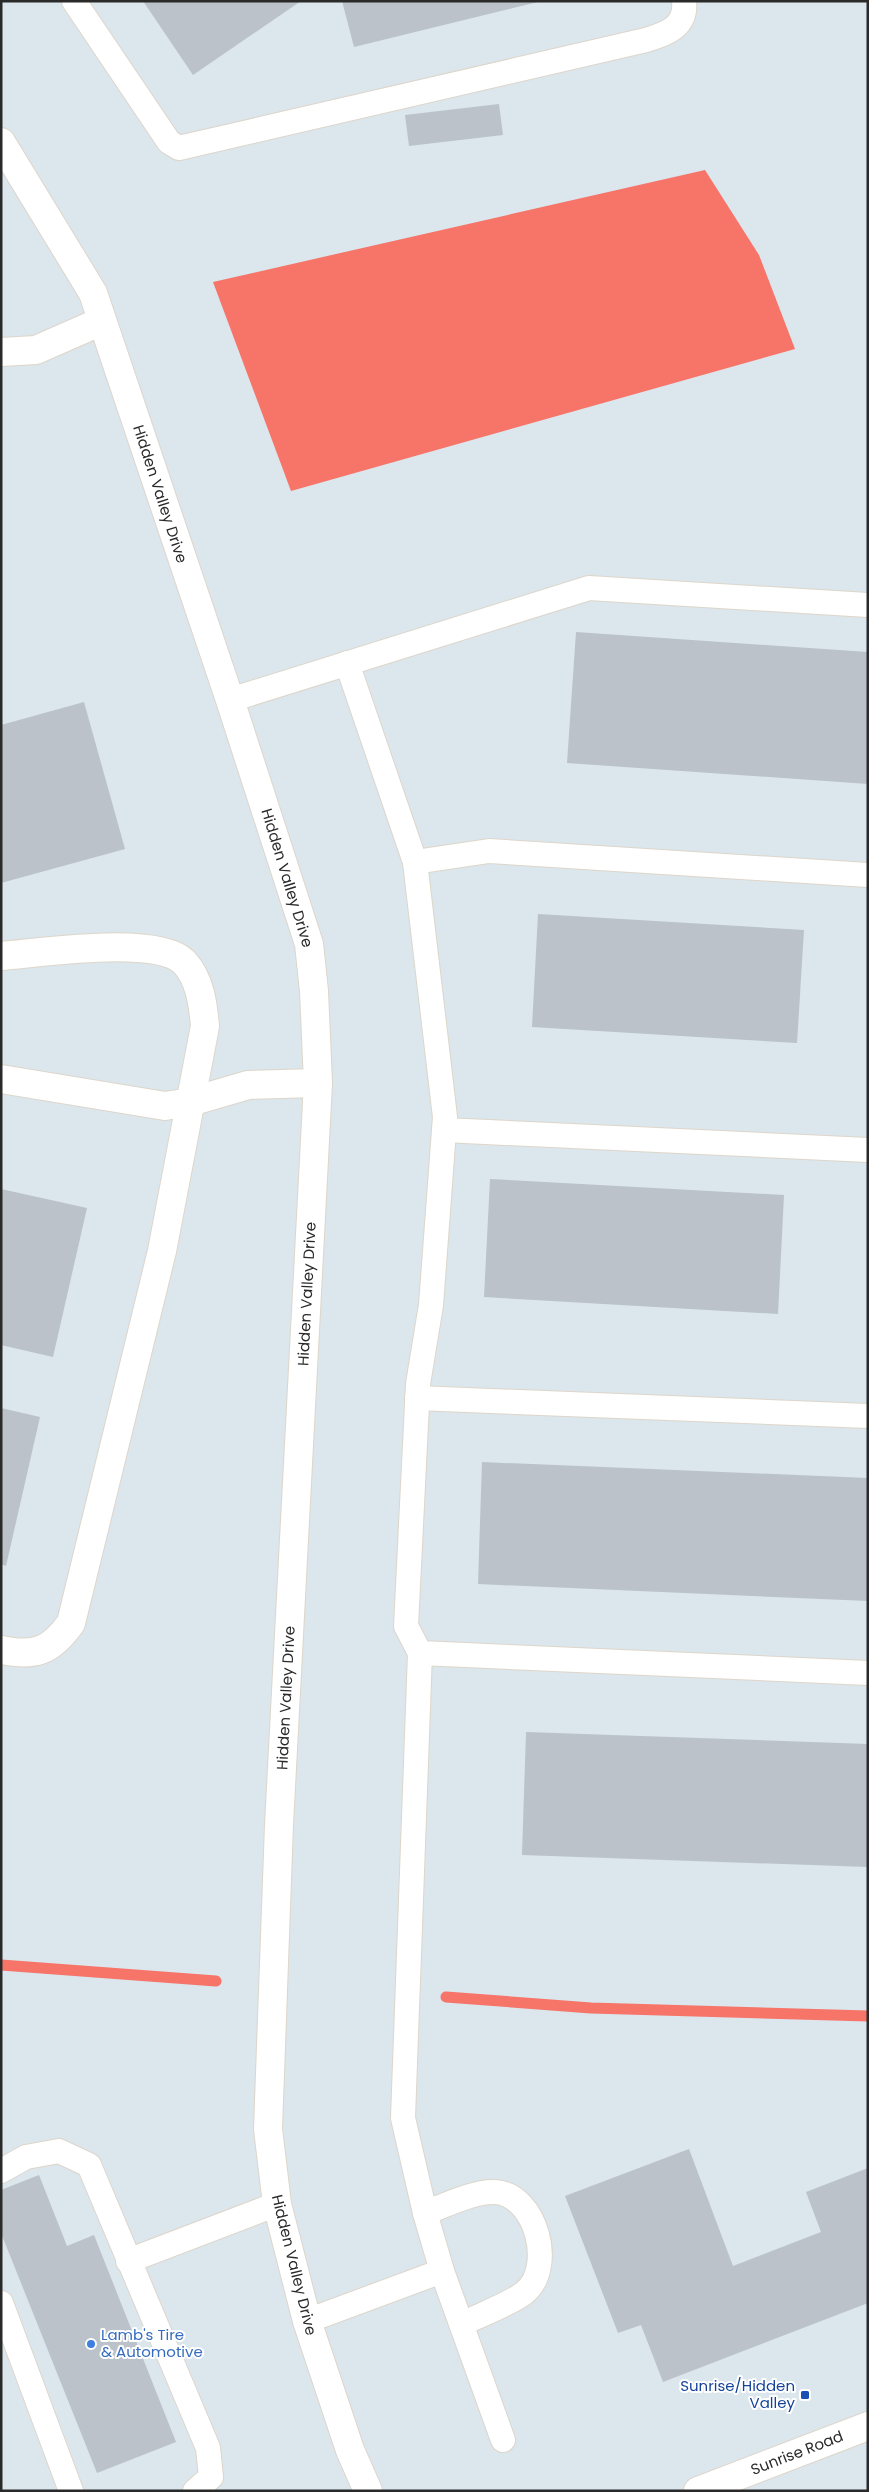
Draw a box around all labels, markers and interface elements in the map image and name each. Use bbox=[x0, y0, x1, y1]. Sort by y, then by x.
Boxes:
street label: Hidden Valley Drive bbox=[128, 422, 193, 566]
street label: Hidden Valley Drive bbox=[256, 806, 319, 950]
street label: Hidden Valley Drive bbox=[292, 1221, 321, 1367]
street label: Hidden Valley Drive bbox=[271, 1625, 300, 1771]
street label: Hidden Valley Drive bbox=[267, 2192, 322, 2337]
place label: Lamb's Tire & Automotive bbox=[101, 2324, 203, 2362]
marker: Lamb's Tire & Automotive bbox=[85, 2338, 97, 2350]
place label: Sunrise/Hidden Valley bbox=[680, 2375, 796, 2413]
marker: Sunrise/Hidden Valley bbox=[799, 2389, 811, 2401]
street label: Sunrise Road bbox=[748, 2425, 846, 2480]

